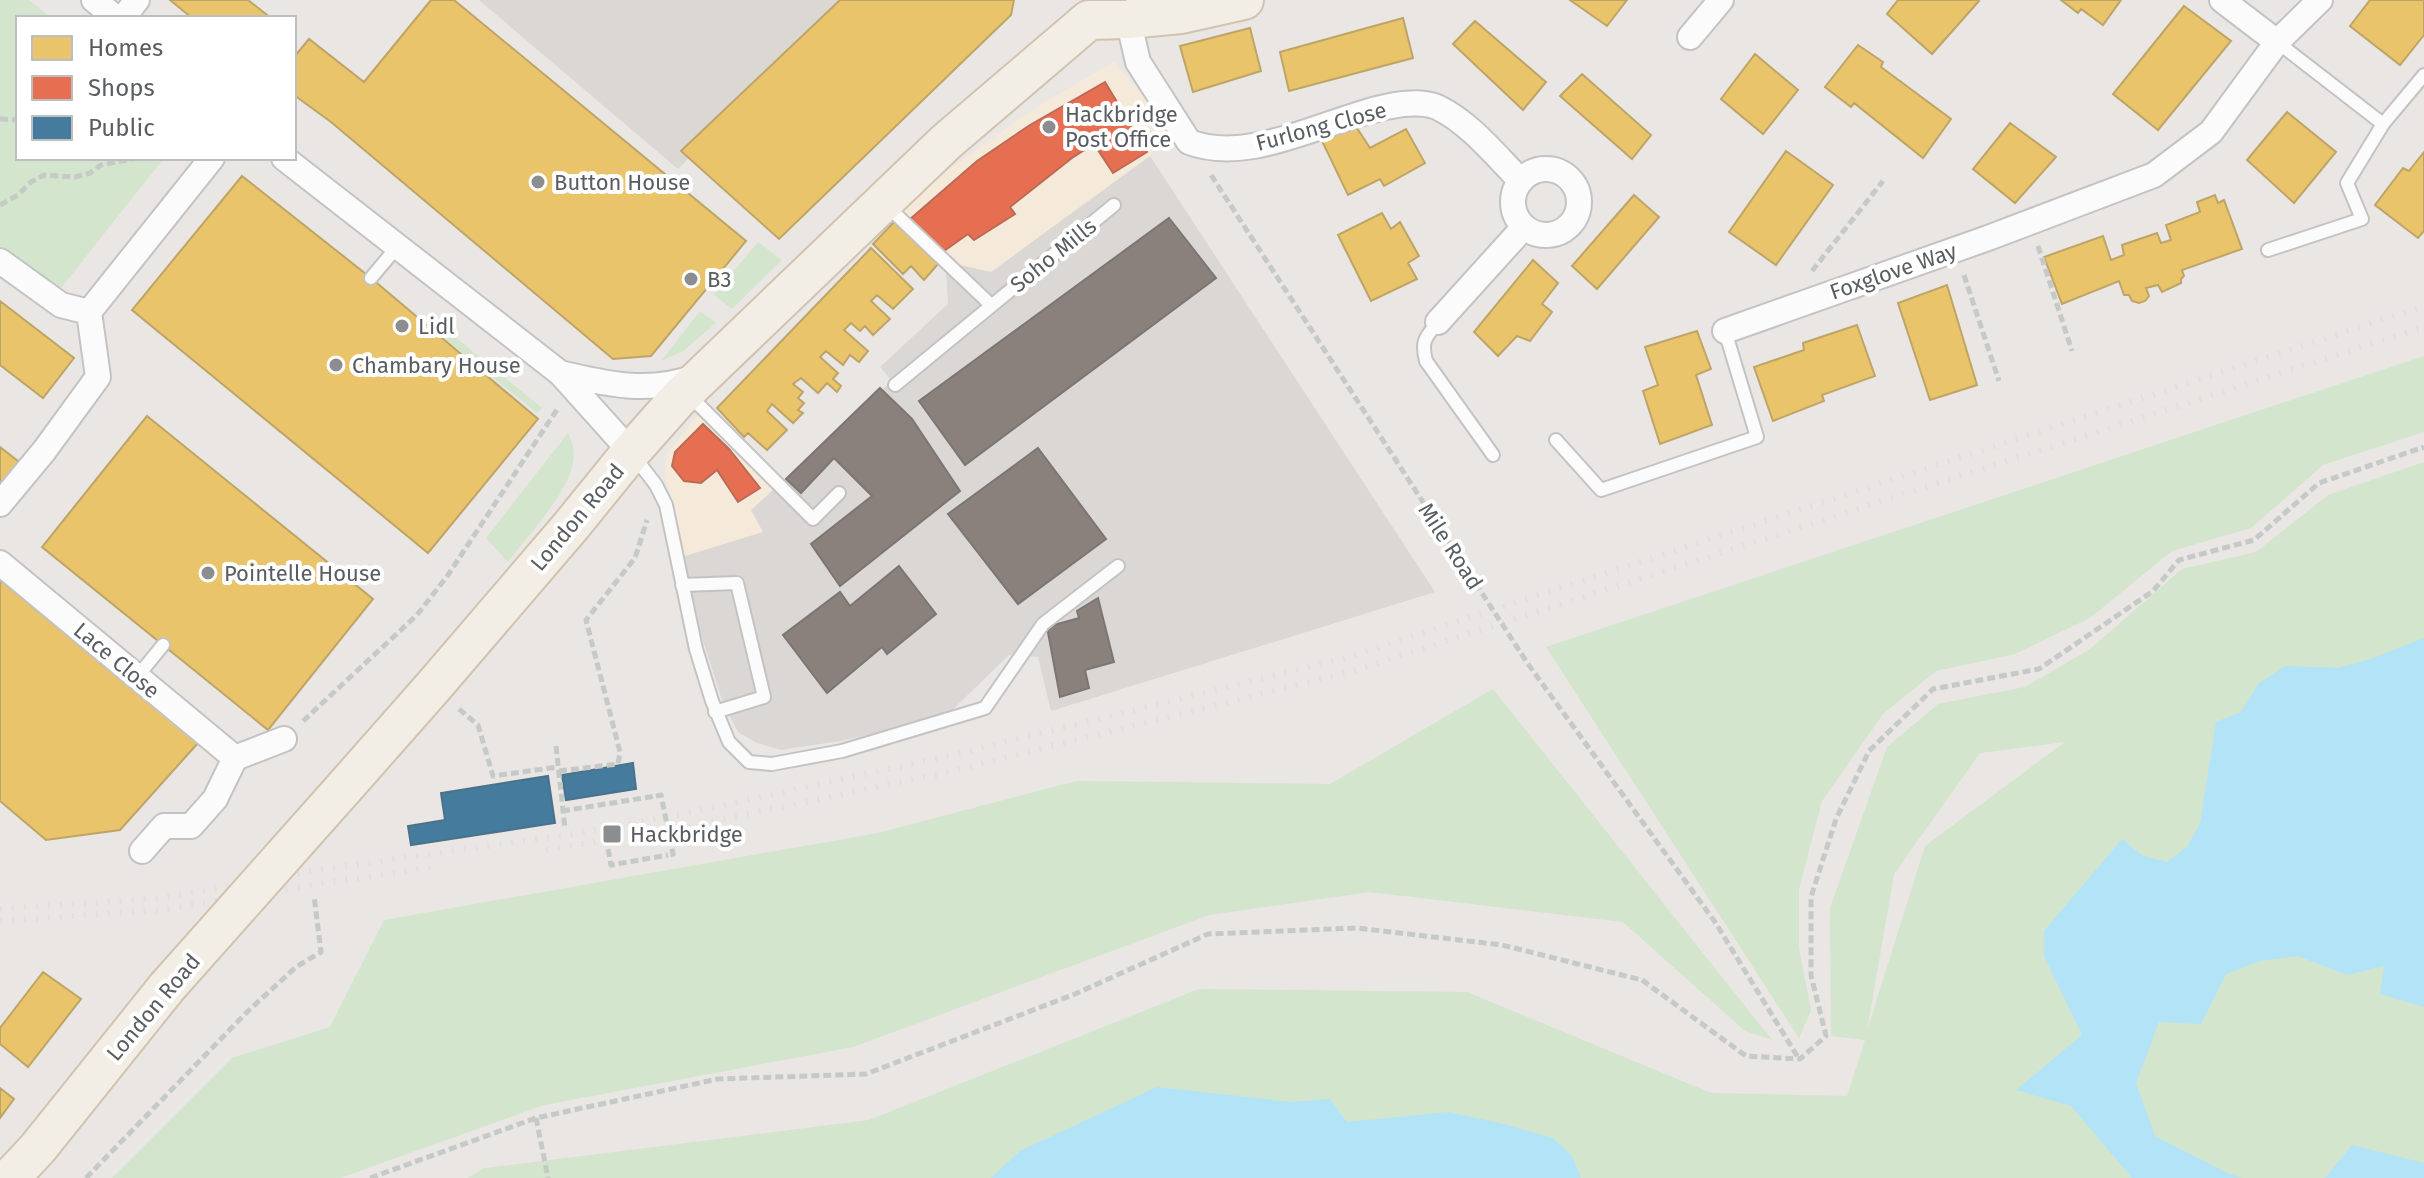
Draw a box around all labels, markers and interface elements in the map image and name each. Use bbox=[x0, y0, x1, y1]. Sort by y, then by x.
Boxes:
legend bbox=[16, 16, 296, 160]
text: Homes bbox=[88, 34, 163, 62]
text: Shops bbox=[88, 74, 155, 102]
street label: Furlong Close bbox=[1253, 96, 1389, 157]
place label: Hackbridge Post Office bbox=[1065, 101, 1178, 153]
text: Public bbox=[88, 114, 155, 142]
marker: Hackbridge Post Office bbox=[1040, 118, 1058, 136]
place label: Button House bbox=[554, 169, 690, 196]
marker: Button House bbox=[529, 173, 547, 191]
street label: Soho Mills bbox=[1005, 213, 1102, 298]
street label: Foxglove Way bbox=[1826, 237, 1960, 306]
place label: B3 bbox=[707, 266, 731, 293]
marker: B3 bbox=[682, 270, 700, 288]
place label: Lidl bbox=[418, 313, 455, 340]
marker: Lidl bbox=[393, 317, 411, 335]
place label: Chambary House bbox=[352, 352, 521, 379]
marker: Chambary House bbox=[327, 356, 345, 374]
street label: London Road bbox=[525, 458, 630, 576]
street label: Mile Road bbox=[1413, 498, 1489, 595]
place label: Pointelle House bbox=[224, 560, 381, 587]
marker: Pointelle House bbox=[199, 564, 217, 582]
street label: Lace Close bbox=[68, 617, 165, 704]
place label: Hackbridge bbox=[630, 821, 743, 848]
marker: Hackbridge bbox=[601, 823, 623, 845]
street label: London Road bbox=[101, 948, 206, 1066]

